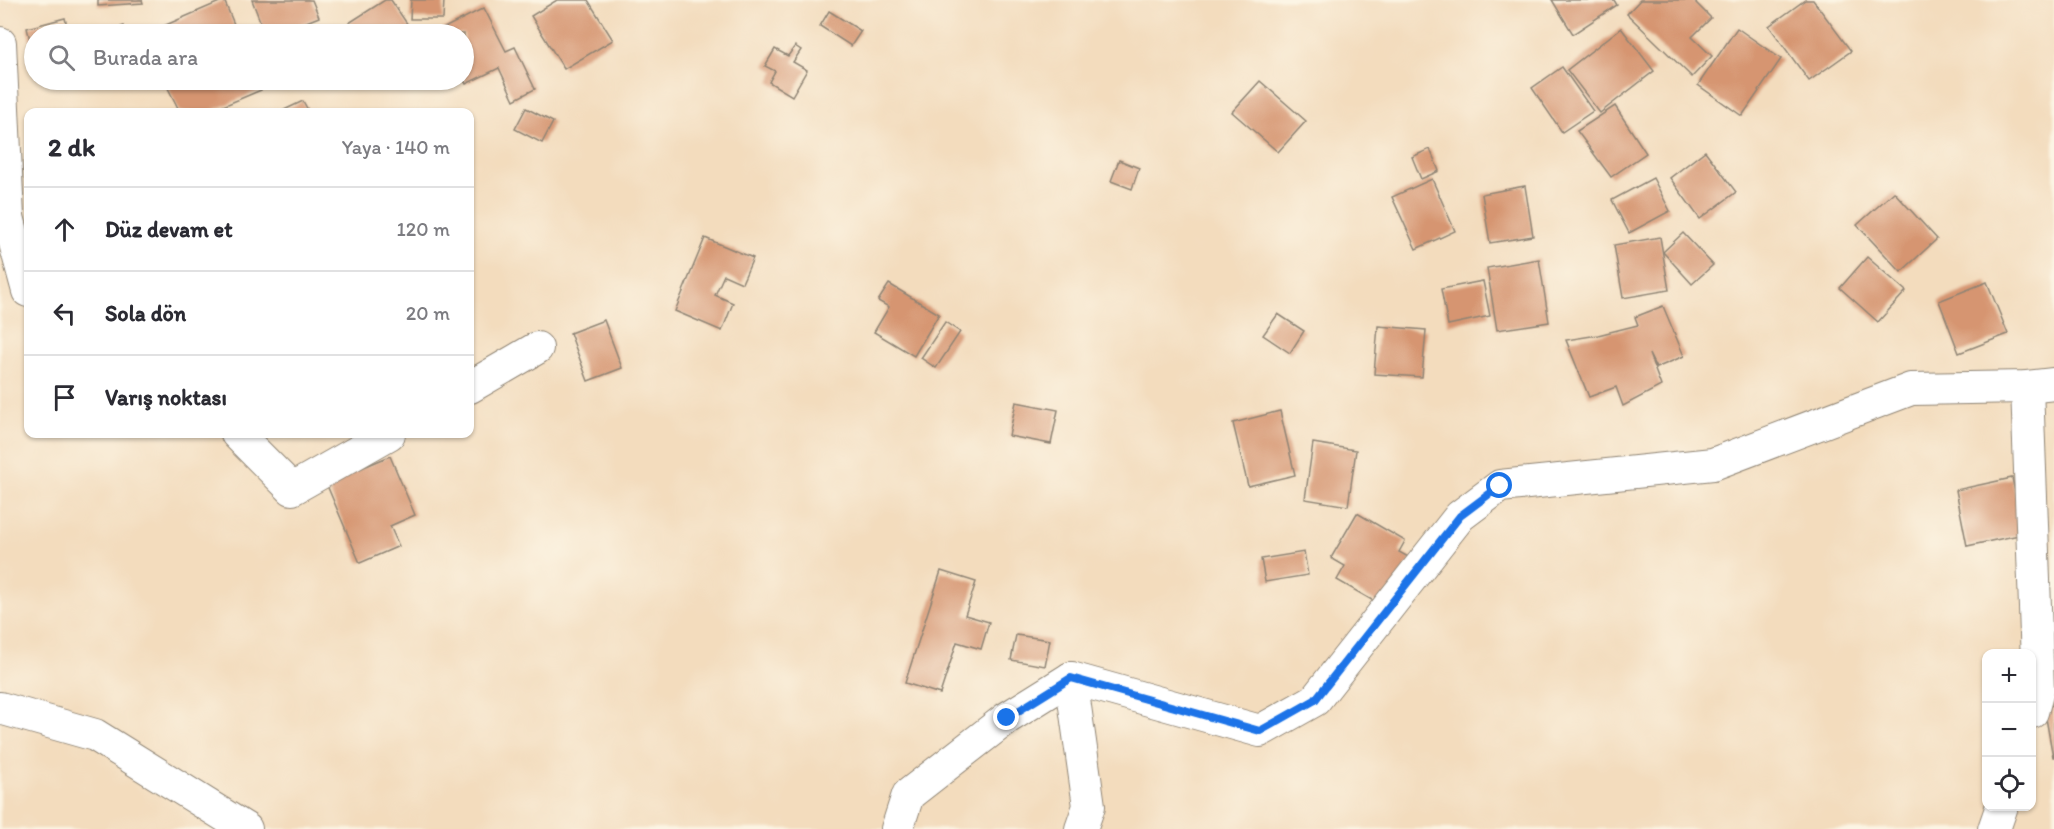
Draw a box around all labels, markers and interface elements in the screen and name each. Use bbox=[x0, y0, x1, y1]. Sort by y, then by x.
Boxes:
search box bbox=[24, 24, 474, 90]
icon: search bbox=[45, 41, 78, 74]
text: Burada ara bbox=[93, 44, 198, 71]
text: 2 dk bbox=[48, 131, 95, 163]
text: Yaya · 140 m bbox=[342, 135, 450, 159]
icon: ahead bbox=[48, 213, 81, 246]
text: Düz devam et bbox=[105, 216, 232, 243]
text: 120 m bbox=[397, 217, 450, 241]
icon: left bbox=[48, 297, 81, 330]
text: Sola dön bbox=[105, 300, 186, 327]
text: 20 m bbox=[406, 301, 450, 325]
icon: arrive bbox=[48, 381, 81, 414]
text: Varış noktası bbox=[105, 384, 227, 411]
route start bbox=[1486, 472, 1512, 498]
map controls bbox=[1982, 649, 2036, 811]
button: + bbox=[1982, 649, 2036, 703]
button: − bbox=[1982, 703, 2036, 757]
route end bbox=[993, 704, 1019, 730]
button: locate bbox=[1982, 757, 2036, 811]

